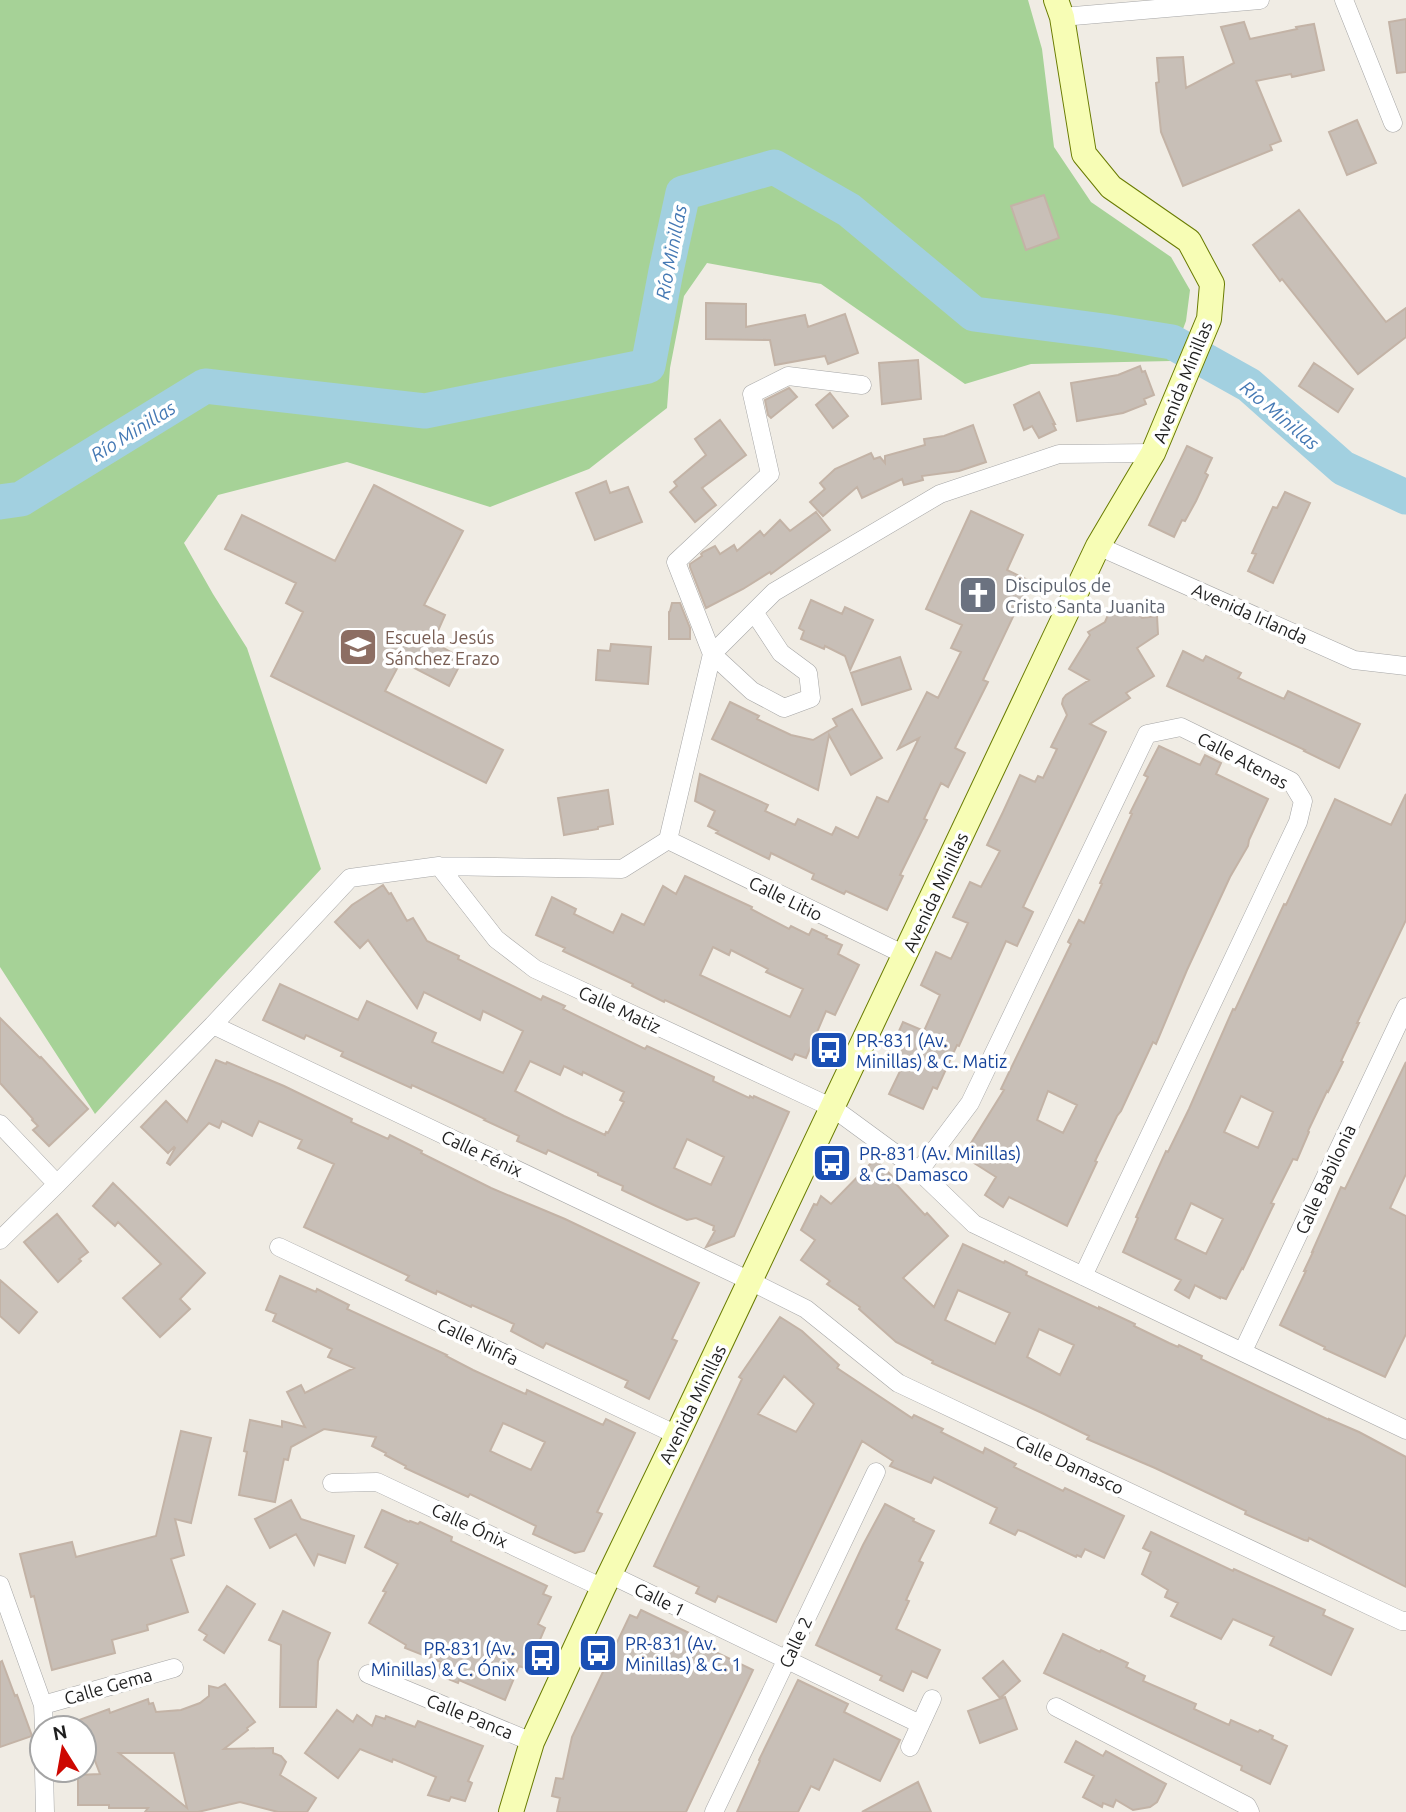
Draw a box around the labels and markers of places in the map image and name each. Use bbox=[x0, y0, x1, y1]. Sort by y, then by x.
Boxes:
church icon: Discipulos de Cristo Santa Juanita bbox=[957, 574, 999, 616]
place label: Discipulos de Cristo Santa Juanita bbox=[1005, 575, 1165, 616]
school or university icon: Escuela Jesús Sánchez Erazo bbox=[337, 626, 379, 668]
place label: Escuela Jesús Sánchez Erazo bbox=[385, 627, 500, 668]
bus stop icon: PR-831 (Av. Minillas) & C. Matiz bbox=[808, 1029, 850, 1071]
place label: PR-831 (Av. Minillas) & C. Matiz bbox=[856, 1030, 1007, 1072]
bus stop icon: PR-831 (Av. Minillas) & C. Damasco bbox=[811, 1142, 853, 1184]
place label: PR-831 (Av. Minillas) & C. Damasco bbox=[859, 1143, 1021, 1184]
bus stop icon: PR-831 (Av. Minillas) & C. 1 bbox=[577, 1632, 619, 1674]
place label: PR-831 (Av. Minillas) & C. 1 bbox=[625, 1633, 742, 1675]
bus stop icon: PR-831 (Av. Minillas) & C. Ónix bbox=[521, 1637, 563, 1679]
place label: PR-831 (Av. Minillas) & C. Ónix bbox=[371, 1638, 515, 1680]

